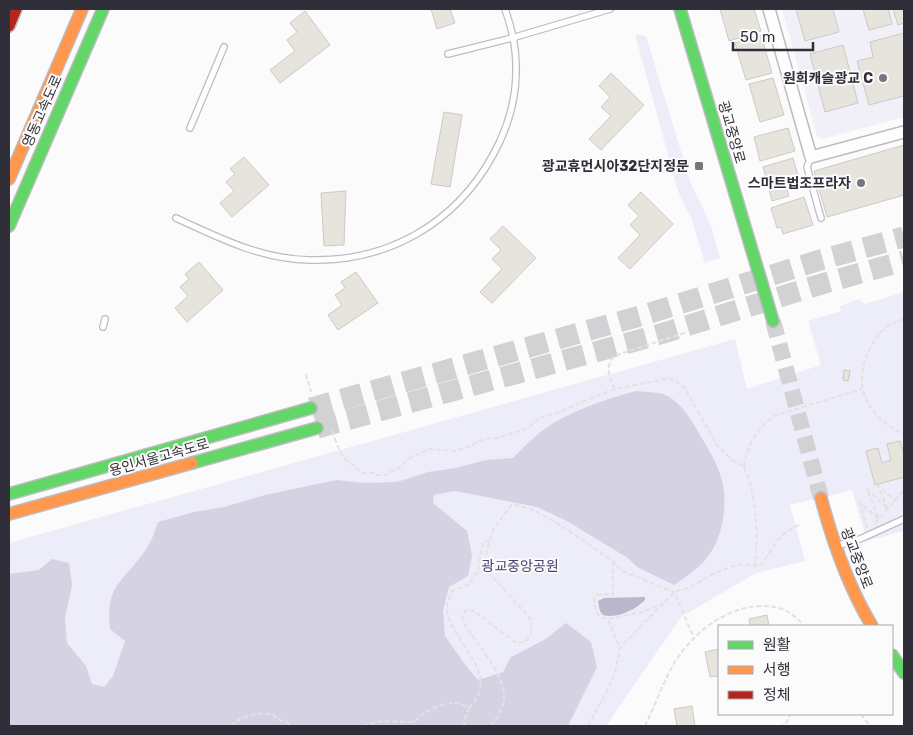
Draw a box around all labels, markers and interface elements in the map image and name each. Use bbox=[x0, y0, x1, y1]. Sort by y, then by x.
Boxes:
scale bar bbox=[733, 20, 813, 52]
text: 50 m bbox=[740, 28, 775, 46]
place label: 원희캐슬광교 C bbox=[783, 70, 873, 87]
street label: 영동고속도로 bbox=[19, 72, 66, 150]
marker: 원희캐슬광교 C bbox=[877, 72, 889, 84]
street label: 광교중앙로 bbox=[714, 99, 749, 166]
place label: 광교휴먼시아32단지정문 bbox=[542, 158, 689, 175]
marker: 광교휴먼시아32단지정문 bbox=[693, 160, 705, 172]
place label: 스마트법조프라자 bbox=[748, 175, 851, 192]
marker: 스마트법조프라자 bbox=[855, 177, 867, 189]
street label: 용인서울고속도로 bbox=[107, 435, 211, 480]
street label: 광교중앙로 bbox=[837, 525, 876, 591]
park label: 광교중앙공원 bbox=[481, 558, 559, 575]
legend bbox=[718, 625, 893, 715]
text: 원활 bbox=[763, 636, 791, 654]
text: 서행 bbox=[763, 661, 791, 679]
text: 정체 bbox=[763, 686, 791, 704]

